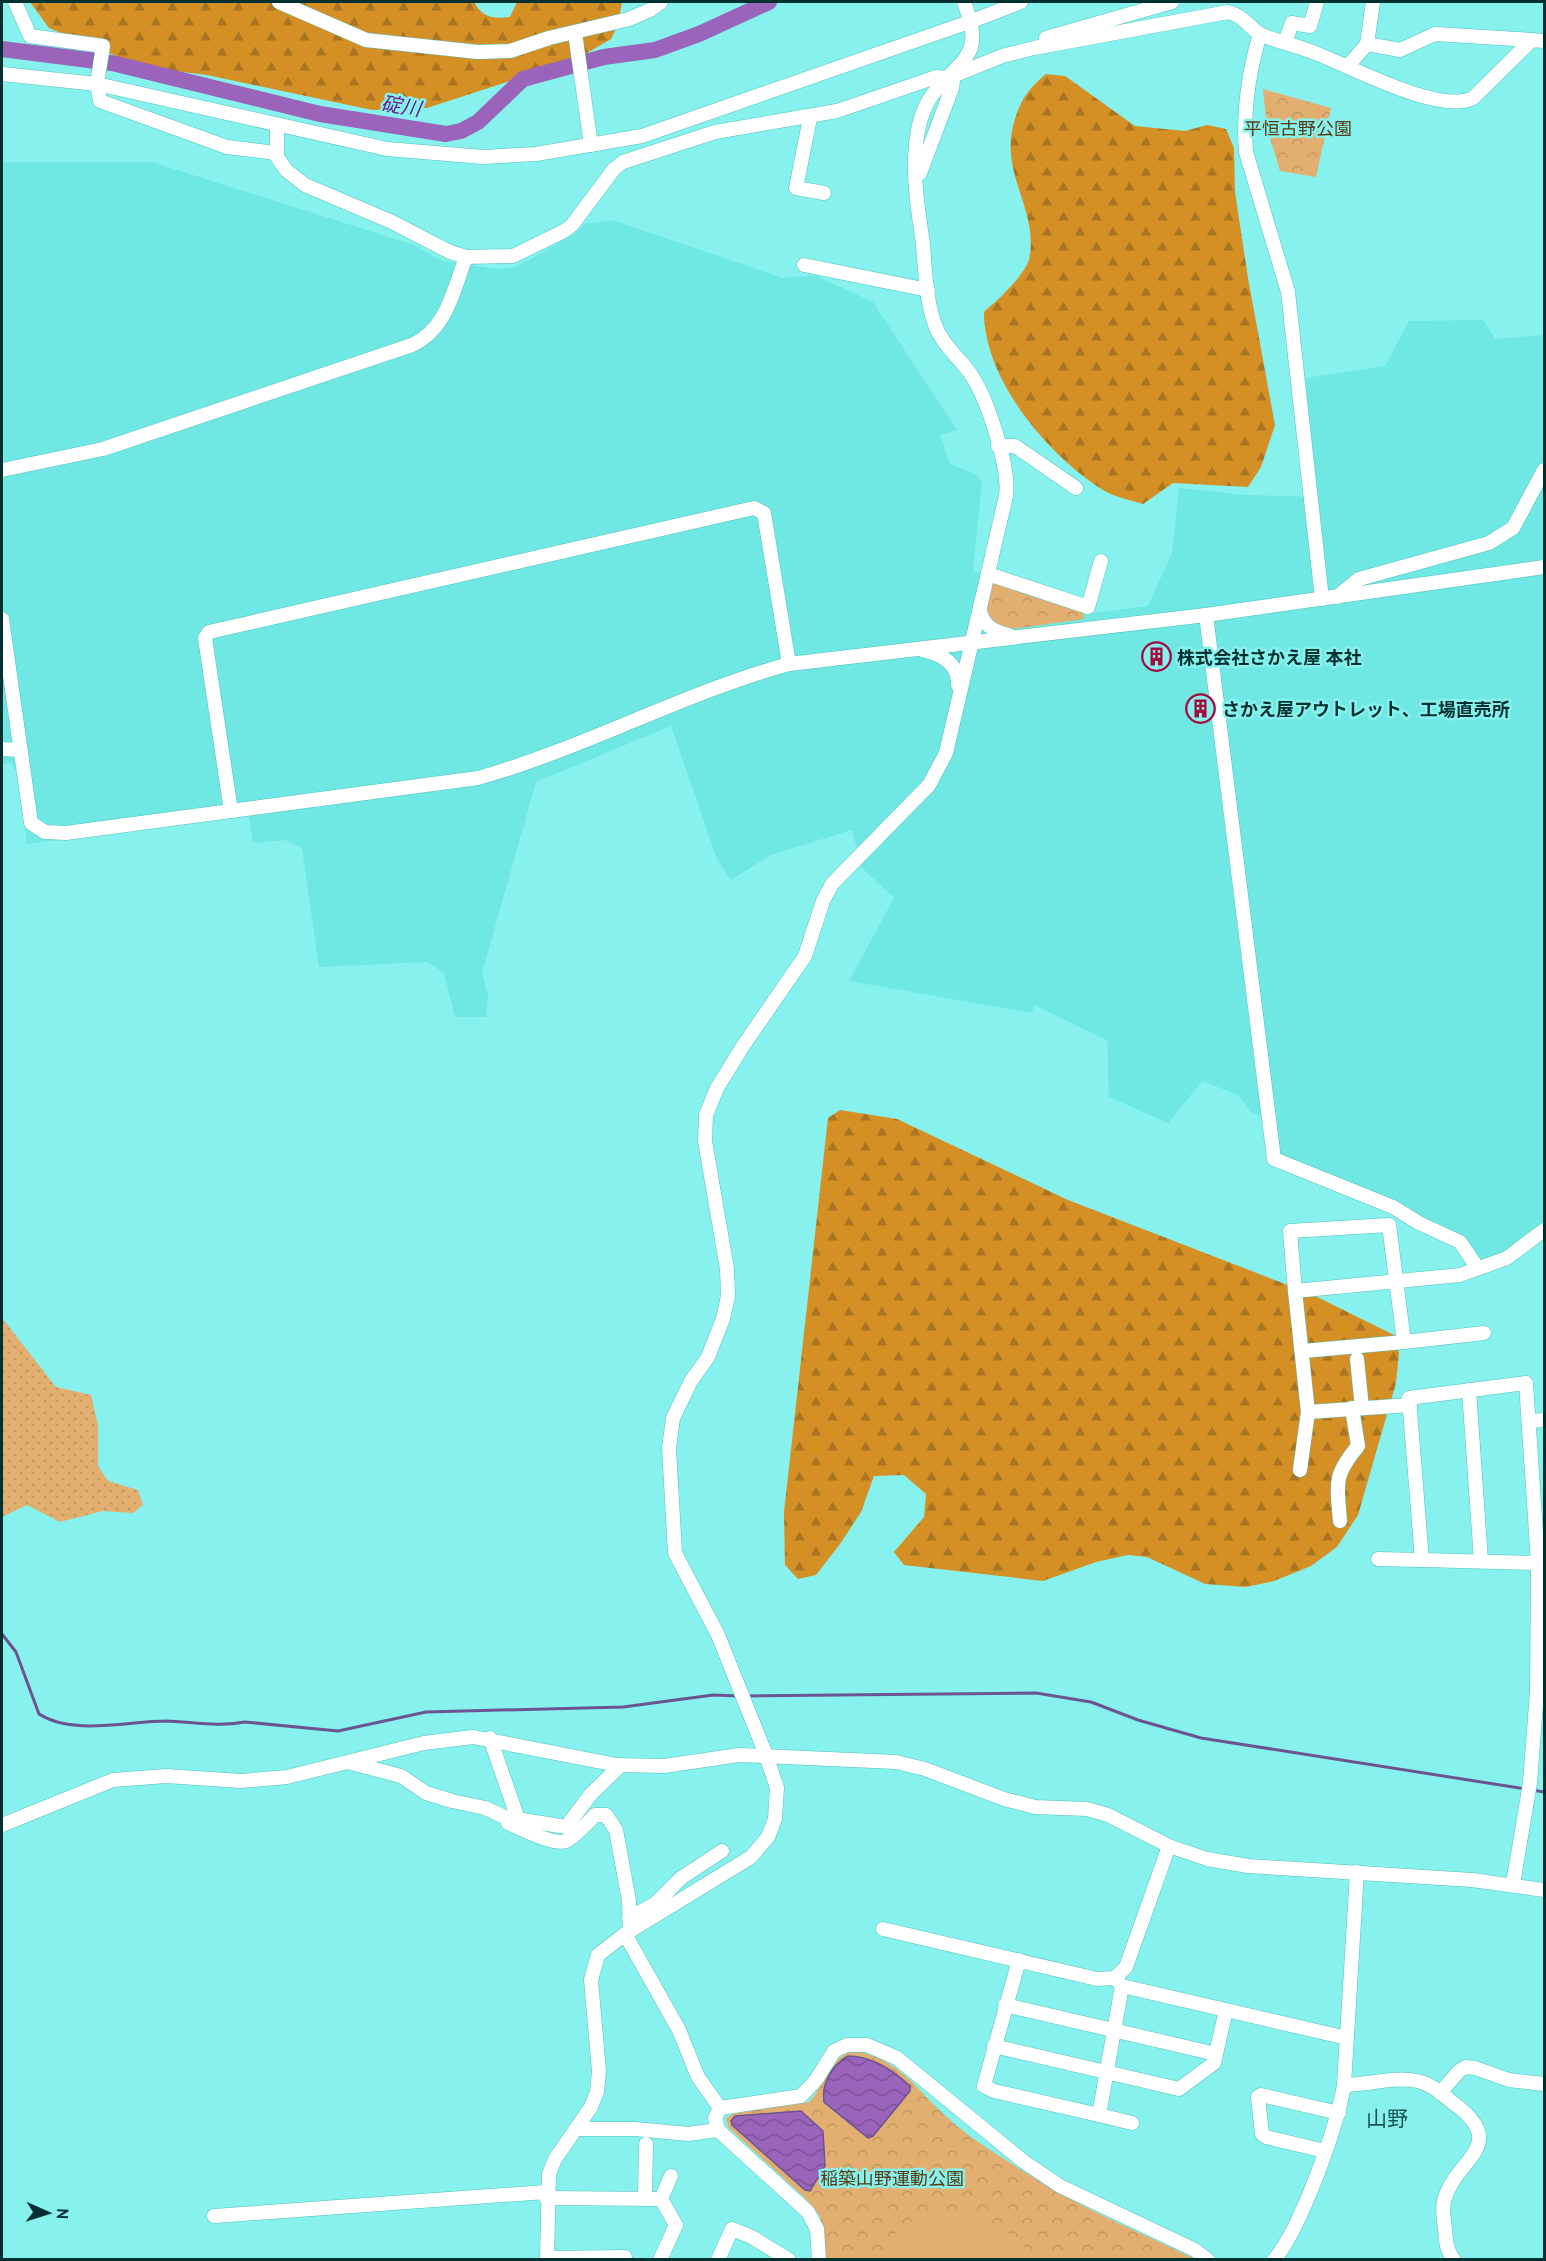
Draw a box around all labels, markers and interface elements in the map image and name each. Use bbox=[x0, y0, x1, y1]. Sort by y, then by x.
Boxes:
water label: 碇川 bbox=[379, 90, 425, 122]
park label: 平恒古野公園 bbox=[1244, 117, 1352, 140]
building icon: 株式会社さかえ屋 本社 bbox=[1140, 641, 1172, 673]
place label: 株式会社さかえ屋 本社 bbox=[1177, 646, 1362, 669]
building icon: さかえ屋アウトレット、工場直売所 bbox=[1185, 693, 1217, 725]
place label: さかえ屋アウトレット、工場直売所 bbox=[1222, 698, 1510, 721]
district label: 山野 bbox=[1366, 2105, 1408, 2132]
park label: 稲築山野運動公園 bbox=[820, 2167, 964, 2190]
north arrow bbox=[18, 2183, 78, 2243]
text: N bbox=[53, 2208, 73, 2220]

